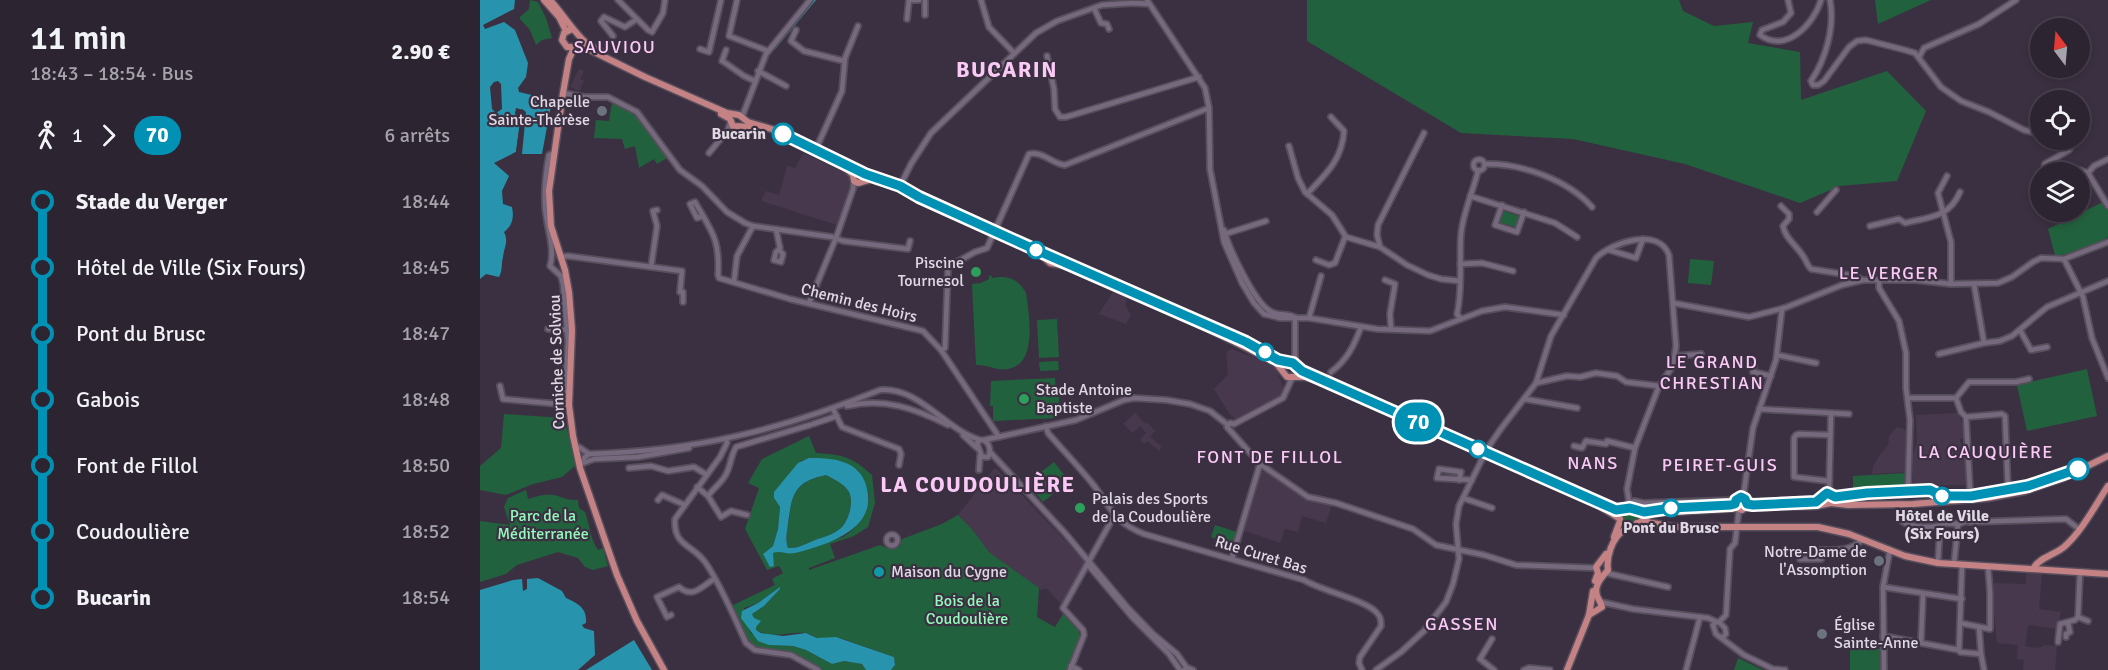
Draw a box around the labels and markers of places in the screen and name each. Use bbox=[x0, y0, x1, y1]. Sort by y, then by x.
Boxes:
place label: Chapelle Sainte-Thérèse bbox=[488, 92, 590, 130]
marker: Chapelle Sainte-Thérèse bbox=[595, 104, 609, 118]
marker: Bucarin bbox=[772, 123, 794, 145]
place label: Bucarin bbox=[711, 124, 766, 144]
unlabelled marker bbox=[1027, 241, 1045, 259]
place label: Piscine Tournesol bbox=[898, 253, 964, 291]
marker: Piscine Tournesol bbox=[969, 265, 983, 279]
unlabelled marker bbox=[1256, 343, 1274, 361]
place label: Stade Antoine Baptiste bbox=[1036, 380, 1132, 418]
marker: Stade Antoine Baptiste bbox=[1017, 392, 1031, 406]
unlabelled marker bbox=[1469, 440, 1487, 458]
unlabelled marker bbox=[2067, 458, 2089, 480]
marker: Hôtel de Ville (Six Fours) bbox=[1933, 487, 1951, 505]
place label: Palais des Sports de la Coudoulière bbox=[1092, 489, 1211, 527]
marker: Pont du Brusc bbox=[1662, 499, 1680, 517]
marker: Palais des Sports de la Coudoulière bbox=[1073, 501, 1087, 515]
place label: Hôtel de Ville (Six Fours) bbox=[1895, 506, 1989, 544]
place label: Pont du Brusc bbox=[1623, 518, 1719, 538]
place label: Notre-Dame de l'Assomption bbox=[1764, 542, 1867, 580]
marker: Notre-Dame de l'Assomption bbox=[1872, 554, 1886, 568]
place label: Maison du Cygne bbox=[891, 562, 1007, 582]
marker: Maison du Cygne bbox=[872, 565, 886, 579]
place label: Église Sainte-Anne bbox=[1834, 615, 1918, 653]
marker: Église Sainte-Anne bbox=[1815, 627, 1829, 641]

